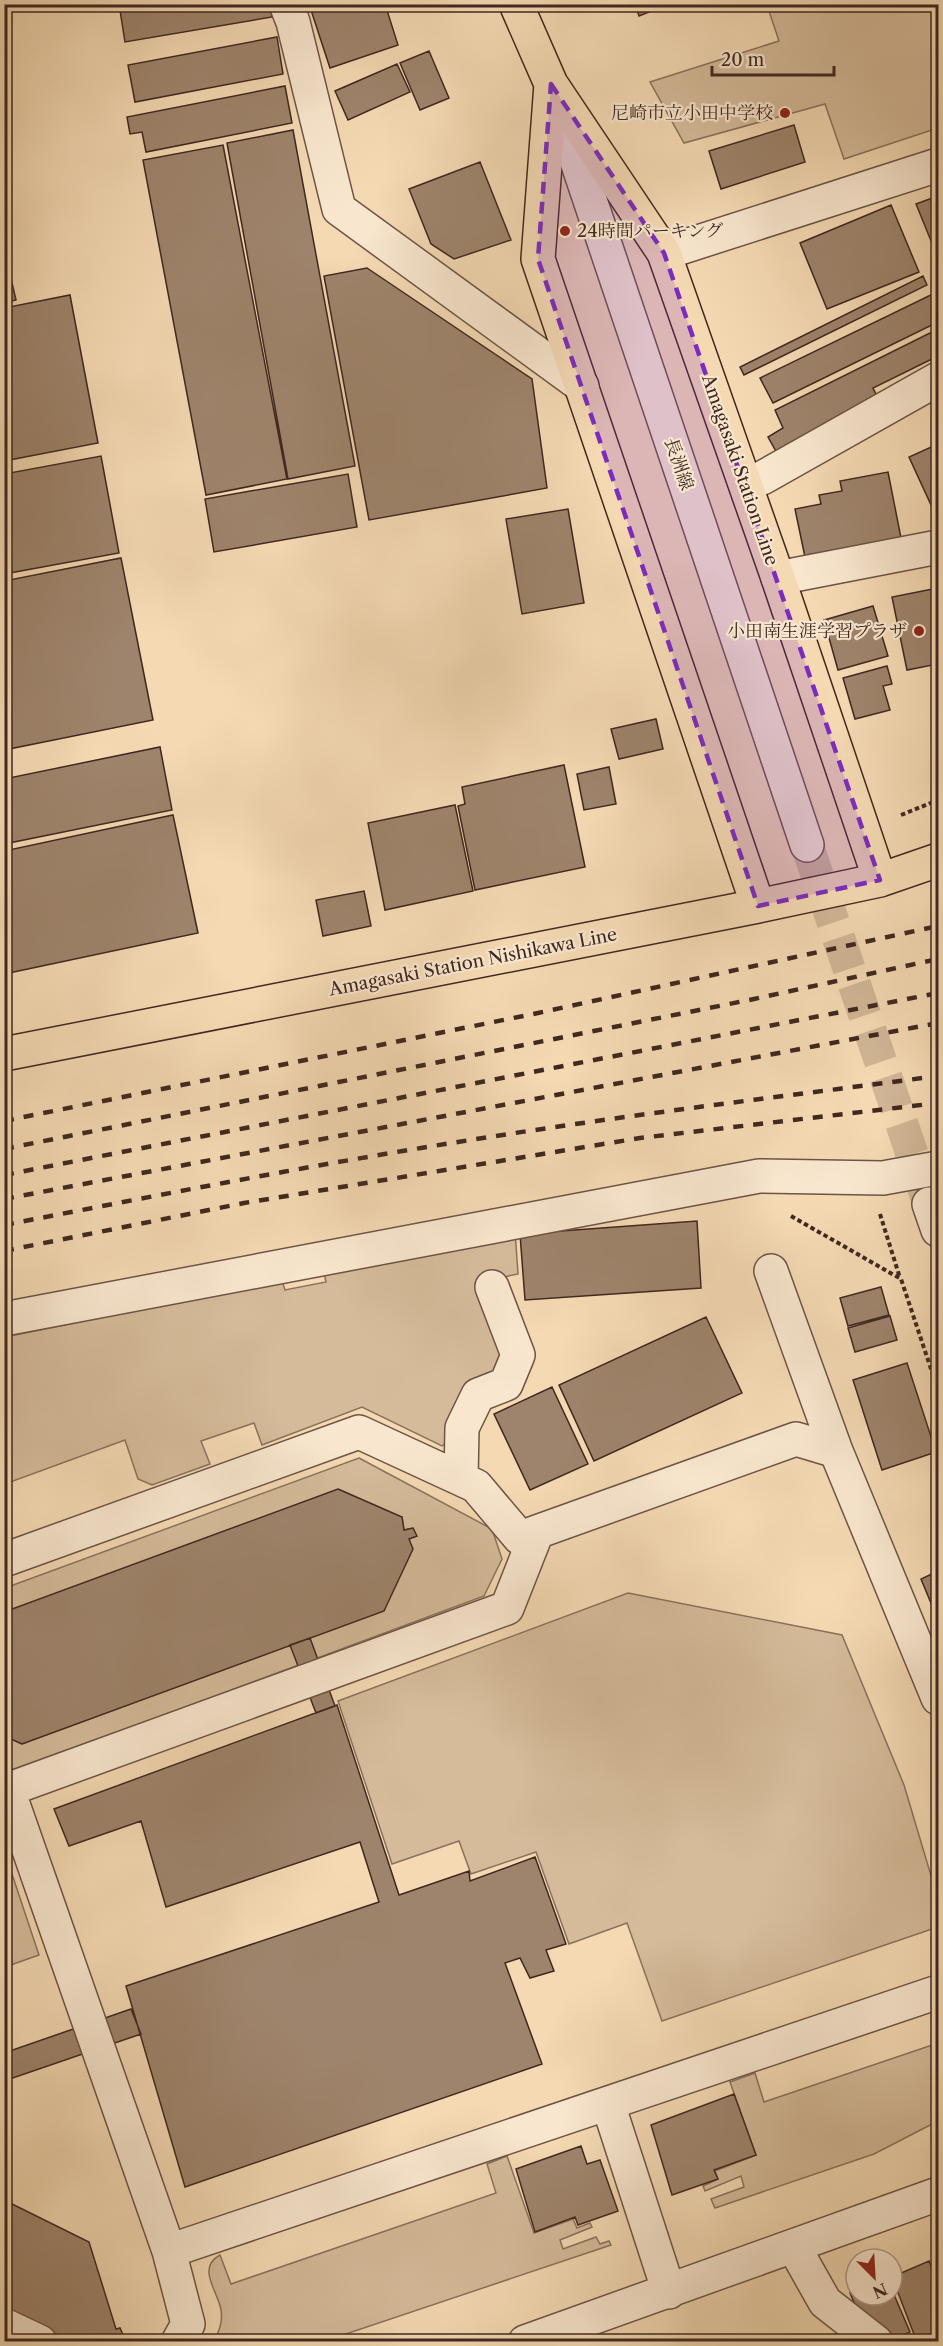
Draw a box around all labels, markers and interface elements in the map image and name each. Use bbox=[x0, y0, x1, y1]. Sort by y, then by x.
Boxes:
scale bar bbox=[712, 39, 834, 77]
text: 20 m bbox=[721, 49, 765, 71]
place label: 尼崎市立小田中学校 bbox=[611, 102, 773, 124]
marker: 尼崎市立小田中学校 bbox=[778, 106, 792, 120]
place label: 24時間パーキング bbox=[577, 220, 723, 242]
marker: 24時間パーキング bbox=[558, 224, 572, 238]
street label: Amagasaki Station Line bbox=[697, 371, 783, 568]
street label: 長洲線 bbox=[660, 435, 698, 493]
place label: 小田南生涯学習プラザ bbox=[727, 620, 907, 642]
marker: 小田南生涯学習プラザ bbox=[912, 624, 926, 638]
street label: Amagasaki Station Nishikawa Line bbox=[326, 923, 619, 1001]
north arrow bbox=[844, 2247, 904, 2307]
text: N bbox=[870, 2279, 891, 2303]

